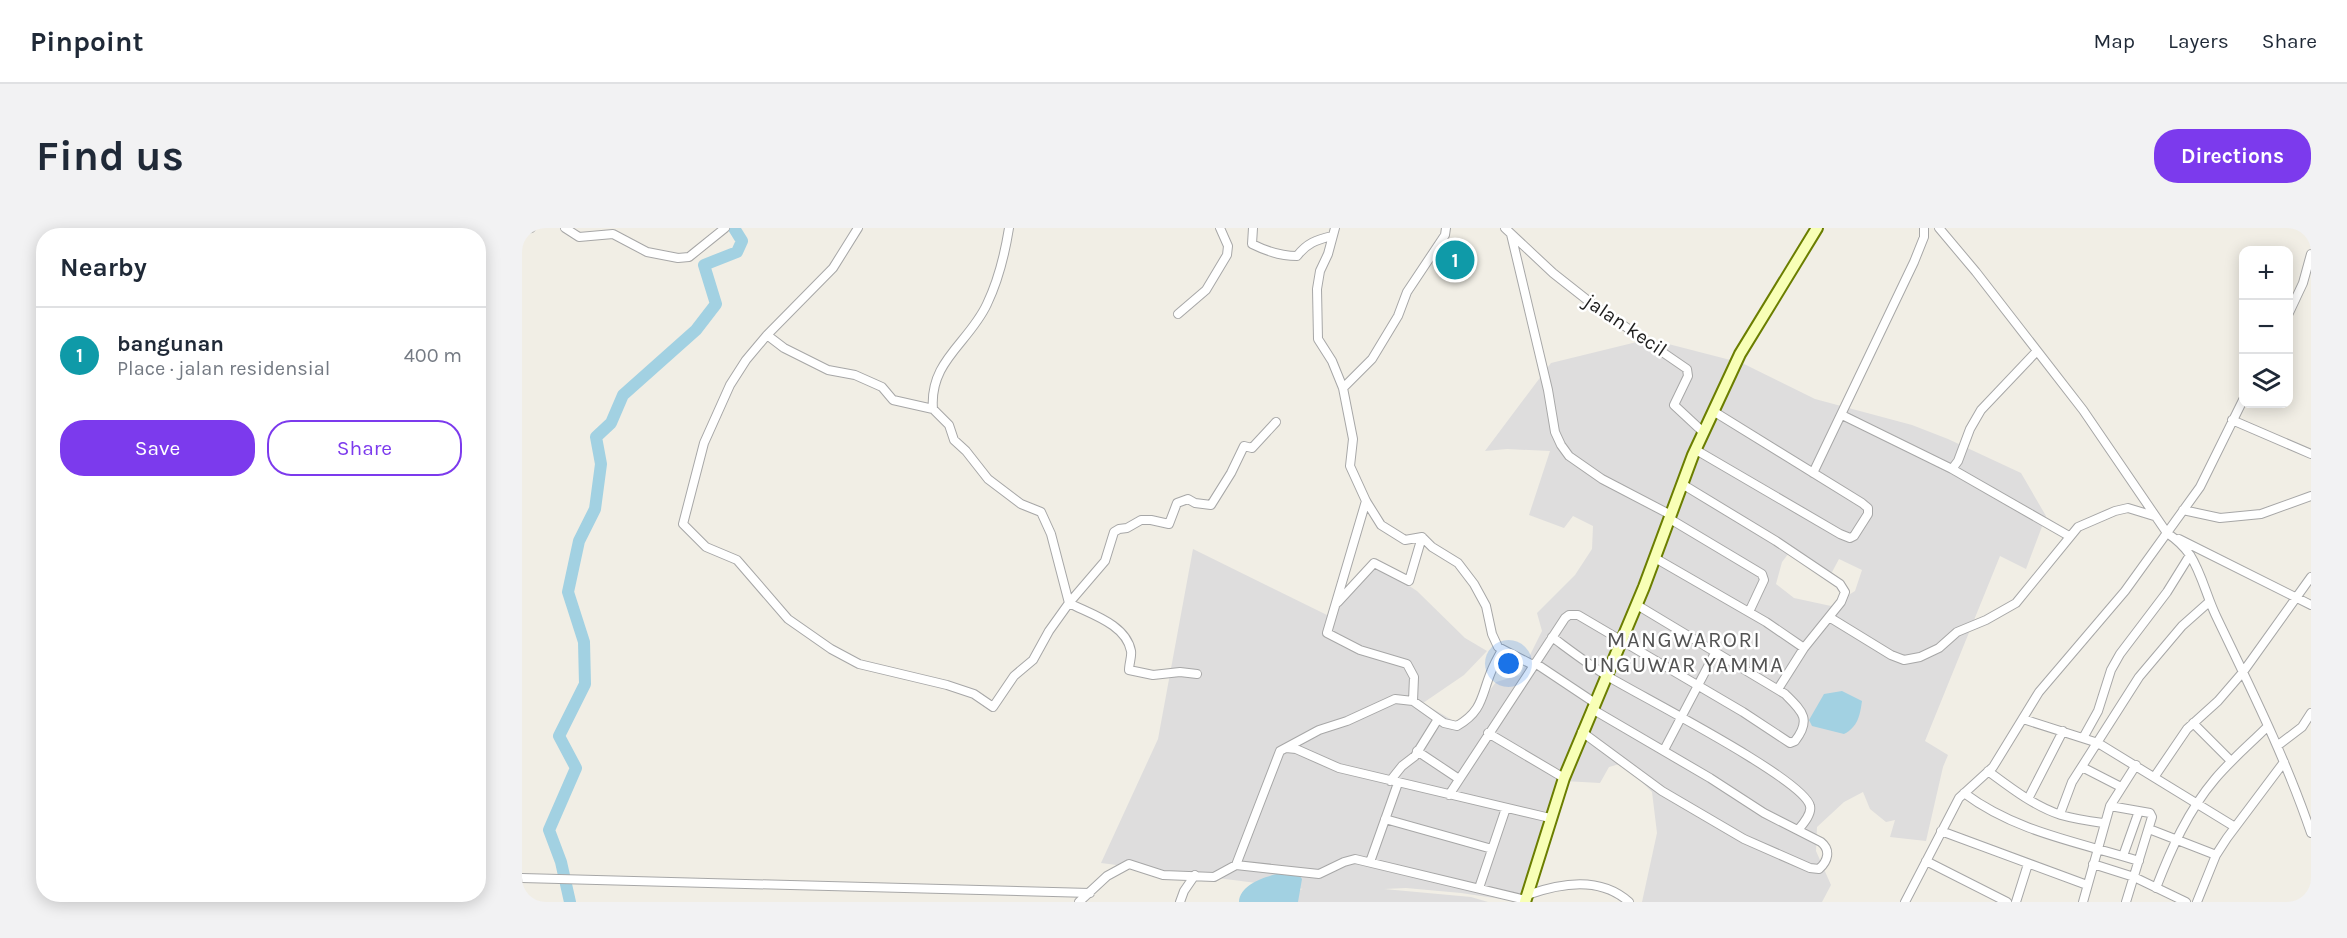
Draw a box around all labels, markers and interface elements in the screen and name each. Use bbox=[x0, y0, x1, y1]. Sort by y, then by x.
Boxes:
text: Pinpoint bbox=[30, 25, 143, 58]
text: Map bbox=[2093, 29, 2135, 53]
text: Layers bbox=[2168, 29, 2229, 53]
text: Share bbox=[2262, 29, 2317, 53]
button: Directions bbox=[2154, 129, 2311, 183]
text: Find us bbox=[36, 131, 184, 181]
pin: 1 bbox=[1436, 237, 1474, 282]
map controls bbox=[2239, 246, 2293, 408]
button: + bbox=[2239, 246, 2293, 300]
text: Nearby bbox=[60, 252, 147, 283]
street label: jalan kecil bbox=[1579, 288, 1671, 361]
button: − bbox=[2239, 300, 2293, 354]
text: bangunan bbox=[117, 331, 224, 357]
text: 1 bbox=[76, 344, 83, 367]
text: 400 m bbox=[404, 344, 462, 367]
button: layers bbox=[2239, 354, 2293, 408]
text: Place · jalan residensial bbox=[117, 357, 330, 380]
button: Save bbox=[60, 420, 255, 476]
button: Share bbox=[267, 420, 462, 476]
district label: MANGWARORI UNGUWAR YAMMA bbox=[1584, 627, 1784, 678]
your location bbox=[1494, 649, 1523, 678]

